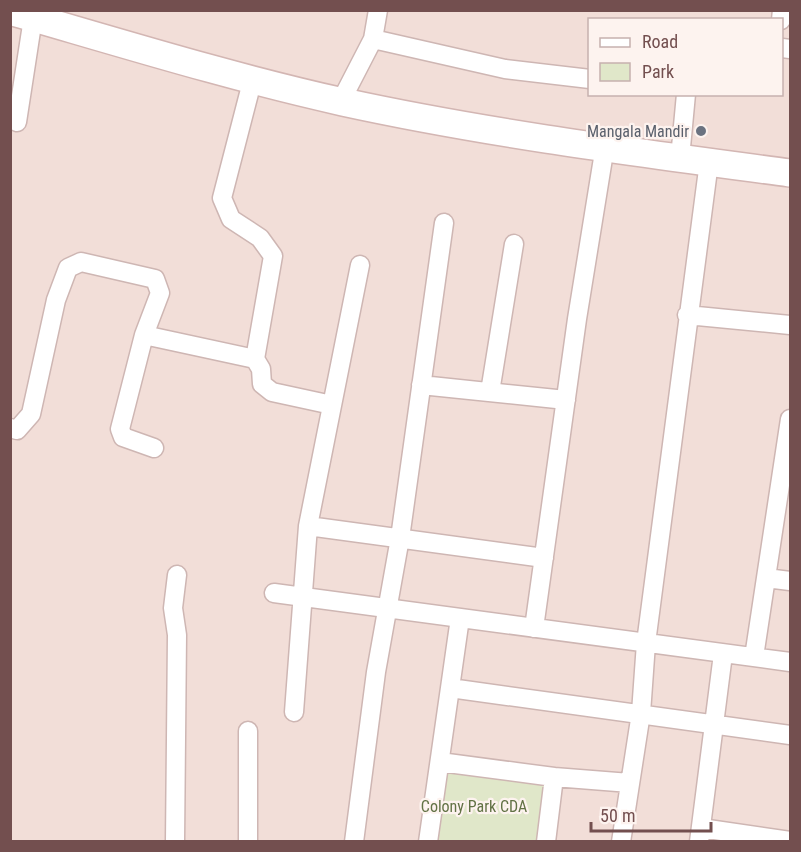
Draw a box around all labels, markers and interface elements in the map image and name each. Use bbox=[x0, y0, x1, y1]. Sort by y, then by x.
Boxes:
legend bbox=[588, 18, 783, 96]
text: Road bbox=[642, 31, 678, 52]
text: Park bbox=[642, 61, 674, 82]
place label: Mangala Mandir bbox=[587, 122, 689, 141]
marker: Mangala Mandir bbox=[694, 124, 708, 138]
scale bar bbox=[591, 795, 711, 833]
park label: Colony Park CDA bbox=[421, 797, 527, 816]
text: 50 m bbox=[600, 805, 635, 826]

